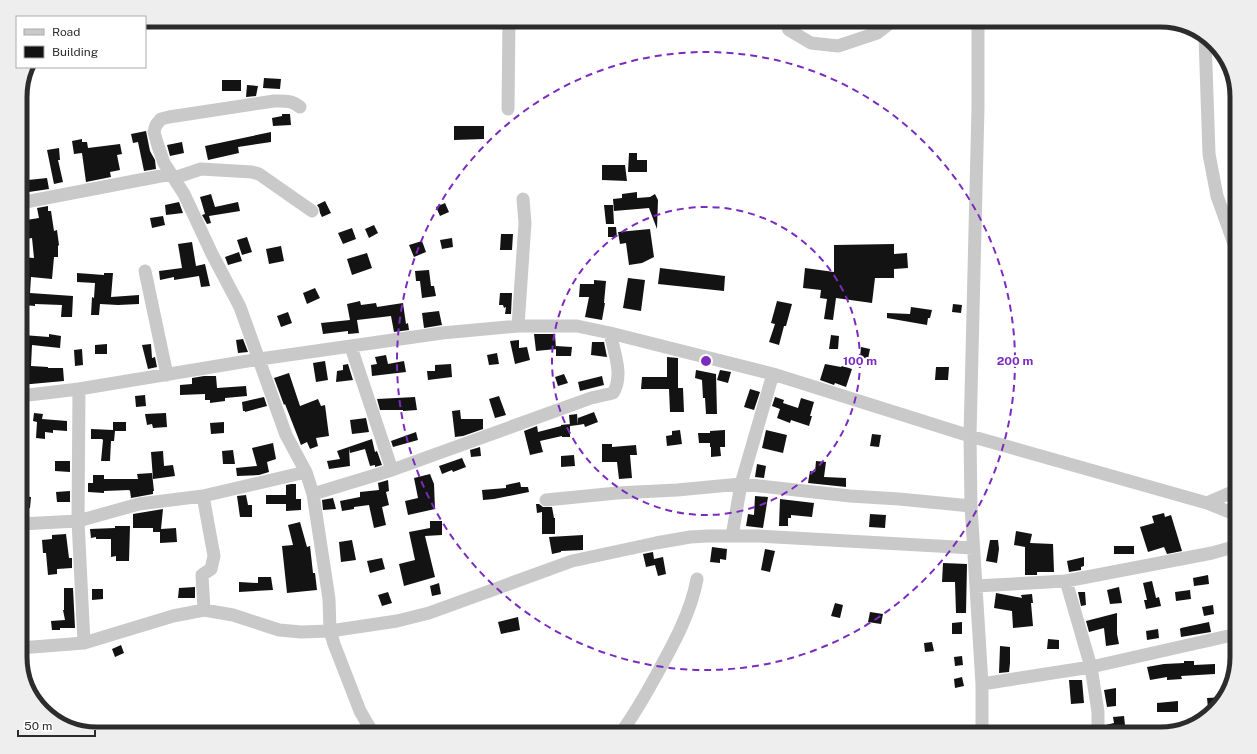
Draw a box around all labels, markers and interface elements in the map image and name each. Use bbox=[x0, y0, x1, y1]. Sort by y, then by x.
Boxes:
legend bbox=[16, 16, 146, 68]
text: Road bbox=[52, 25, 80, 39]
text: Building bbox=[52, 45, 98, 59]
centre of rings bbox=[699, 354, 713, 368]
text: 100 m bbox=[843, 354, 877, 368]
text: 200 m bbox=[997, 354, 1033, 368]
scale bar bbox=[18, 712, 95, 738]
text: 50 m bbox=[24, 719, 52, 733]

